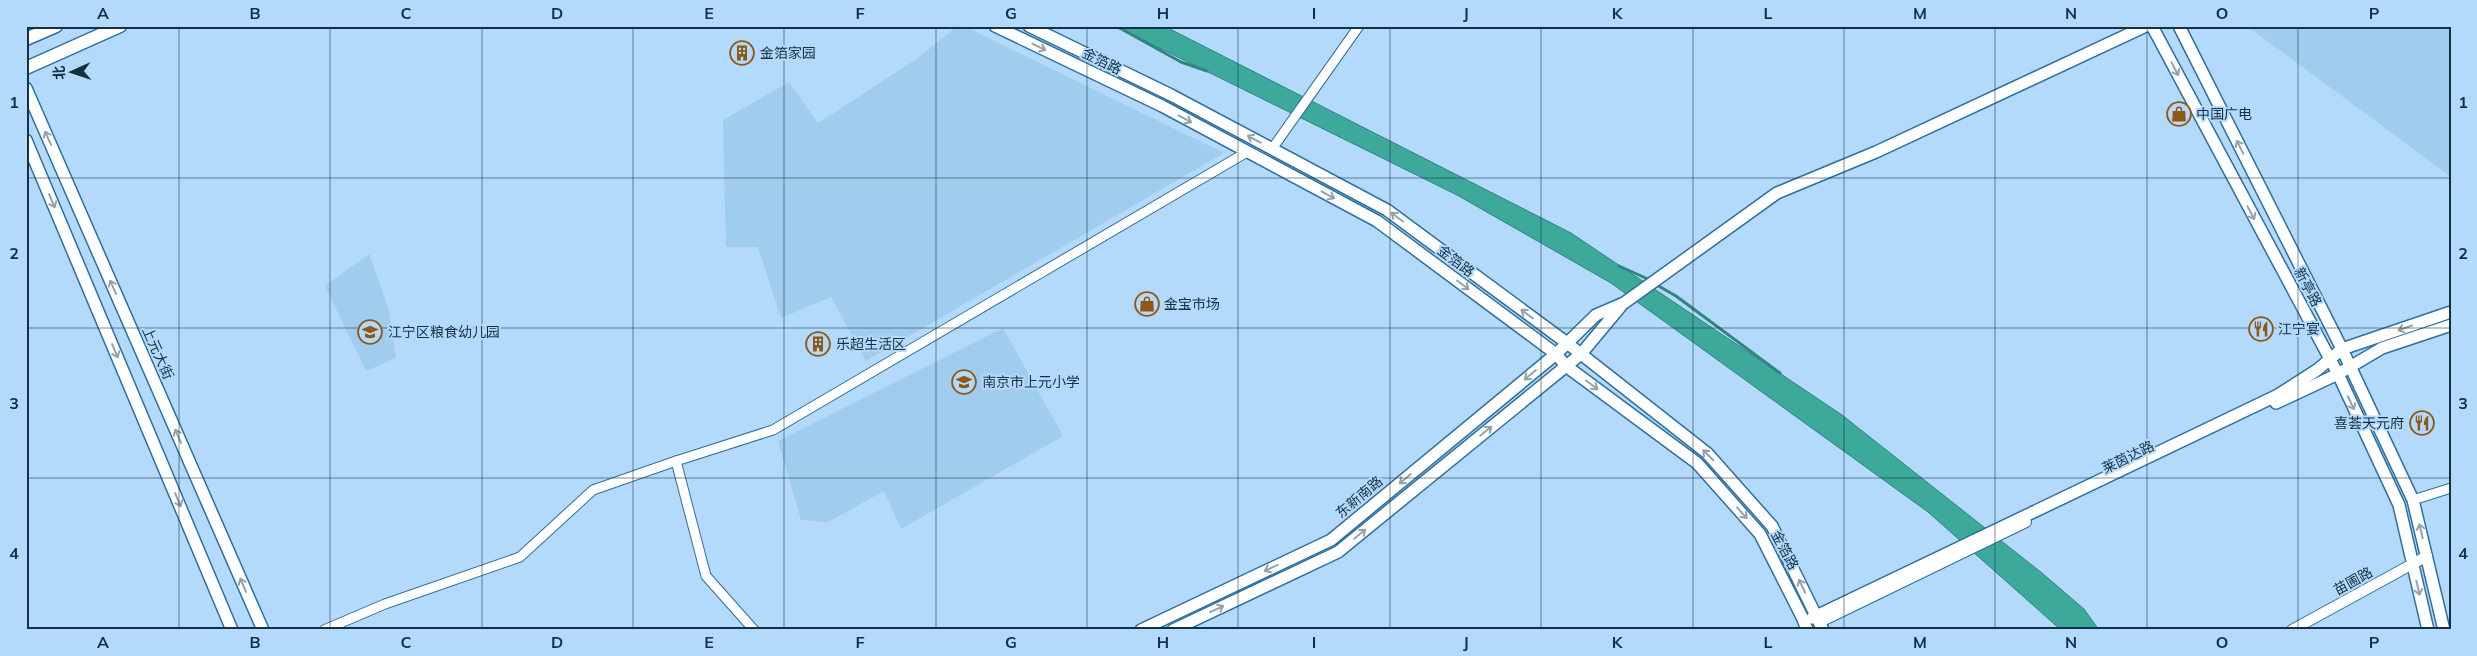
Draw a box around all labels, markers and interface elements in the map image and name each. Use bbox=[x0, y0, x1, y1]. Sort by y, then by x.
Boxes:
text: A bbox=[97, 3, 109, 23]
text: B bbox=[249, 3, 261, 23]
text: C bbox=[401, 3, 412, 23]
text: D bbox=[551, 3, 563, 23]
text: E bbox=[704, 3, 714, 23]
text: F bbox=[855, 3, 865, 23]
text: G bbox=[1005, 3, 1017, 23]
text: H bbox=[1157, 3, 1169, 23]
text: I bbox=[1312, 3, 1316, 23]
text: J bbox=[1463, 3, 1469, 23]
text: K bbox=[1612, 3, 1624, 23]
text: L bbox=[1764, 3, 1773, 23]
text: M bbox=[1913, 3, 1927, 23]
text: N bbox=[2065, 3, 2077, 23]
text: O bbox=[2216, 3, 2228, 23]
text: P bbox=[2369, 3, 2380, 23]
building icon: 金箔家园 bbox=[729, 40, 755, 66]
one-way arrow bbox=[1031, 43, 1046, 53]
place label: 金箔家园 bbox=[760, 44, 816, 62]
street label: 金箔路 bbox=[1079, 44, 1125, 78]
north arrow bbox=[48, 48, 98, 98]
one-way arrow bbox=[2170, 62, 2180, 77]
text: 北 bbox=[50, 65, 68, 80]
text: 1 bbox=[9, 92, 19, 112]
text: 1 bbox=[2458, 92, 2468, 112]
shop icon: 中国广电 bbox=[2166, 101, 2192, 127]
place label: 中国广电 bbox=[2196, 105, 2252, 123]
one-way arrow bbox=[1177, 115, 1192, 124]
one-way arrow bbox=[43, 131, 53, 146]
one-way arrow bbox=[1247, 134, 1262, 144]
one-way arrow bbox=[2235, 140, 2244, 155]
one-way arrow bbox=[1321, 190, 1336, 200]
one-way arrow bbox=[48, 193, 57, 208]
one-way arrow bbox=[2247, 205, 2257, 219]
one-way arrow bbox=[1390, 212, 1404, 222]
street label: 金箔路 bbox=[1434, 241, 1478, 281]
text: 2 bbox=[9, 243, 19, 263]
text: 2 bbox=[2458, 243, 2468, 263]
street label: 新亭路 bbox=[2290, 264, 2326, 310]
one-way arrow bbox=[108, 280, 118, 295]
one-way arrow bbox=[1456, 280, 1470, 290]
shop icon: 金宝市场 bbox=[1134, 291, 1160, 317]
place label: 金宝市场 bbox=[1164, 295, 1220, 313]
one-way arrow bbox=[1521, 309, 1535, 319]
restaurant icon: 江宁宴 bbox=[2248, 316, 2274, 342]
school or university icon: 江宁区粮食幼儿园 bbox=[357, 319, 383, 345]
place label: 江宁宴 bbox=[2278, 320, 2320, 338]
place label: 江宁区粮食幼儿园 bbox=[388, 323, 500, 341]
street label: 上元大街 bbox=[138, 324, 178, 382]
one-way arrow bbox=[2397, 324, 2413, 333]
building icon: 乐超生活区 bbox=[805, 331, 831, 357]
place label: 乐超生活区 bbox=[836, 335, 906, 353]
one-way arrow bbox=[110, 343, 120, 358]
school or university icon: 南京市上元小学 bbox=[951, 369, 977, 395]
one-way arrow bbox=[1524, 369, 1537, 380]
place label: 南京市上元小学 bbox=[982, 373, 1080, 391]
one-way arrow bbox=[1585, 380, 1598, 391]
text: 3 bbox=[9, 393, 19, 413]
text: 3 bbox=[2458, 393, 2468, 413]
one-way arrow bbox=[2347, 395, 2357, 410]
restaurant icon: 喜荟天元府 bbox=[2409, 410, 2435, 436]
place label: 喜荟天元府 bbox=[2334, 414, 2404, 432]
one-way arrow bbox=[1479, 426, 1492, 437]
one-way arrow bbox=[173, 429, 183, 444]
street label: 莱茵达路 bbox=[2099, 437, 2157, 477]
one-way arrow bbox=[1702, 449, 1714, 461]
street label: 东新南路 bbox=[1332, 472, 1386, 522]
one-way arrow bbox=[1399, 473, 1412, 484]
one-way arrow bbox=[174, 493, 183, 508]
one-way arrow bbox=[1736, 507, 1748, 520]
one-way arrow bbox=[2416, 524, 2425, 540]
street label: 金箔路 bbox=[1767, 527, 1803, 573]
one-way arrow bbox=[1353, 528, 1366, 539]
text: 4 bbox=[9, 543, 19, 563]
text: 4 bbox=[2458, 543, 2468, 563]
street label: 苗圃路 bbox=[2330, 563, 2376, 599]
one-way arrow bbox=[1264, 564, 1279, 574]
one-way arrow bbox=[238, 578, 248, 593]
one-way arrow bbox=[1797, 578, 1807, 593]
one-way arrow bbox=[2414, 579, 2423, 595]
one-way arrow bbox=[1209, 604, 1224, 613]
text: A bbox=[97, 632, 109, 652]
text: B bbox=[249, 632, 261, 652]
text: C bbox=[401, 632, 412, 652]
text: D bbox=[551, 632, 563, 652]
text: E bbox=[704, 632, 714, 652]
text: F bbox=[855, 632, 865, 652]
text: G bbox=[1005, 632, 1017, 652]
text: H bbox=[1157, 632, 1169, 652]
text: I bbox=[1312, 632, 1316, 652]
text: J bbox=[1463, 632, 1469, 652]
text: K bbox=[1612, 632, 1624, 652]
text: L bbox=[1764, 632, 1773, 652]
text: M bbox=[1913, 632, 1927, 652]
text: N bbox=[2065, 632, 2077, 652]
text: O bbox=[2216, 632, 2228, 652]
text: P bbox=[2369, 632, 2380, 652]

